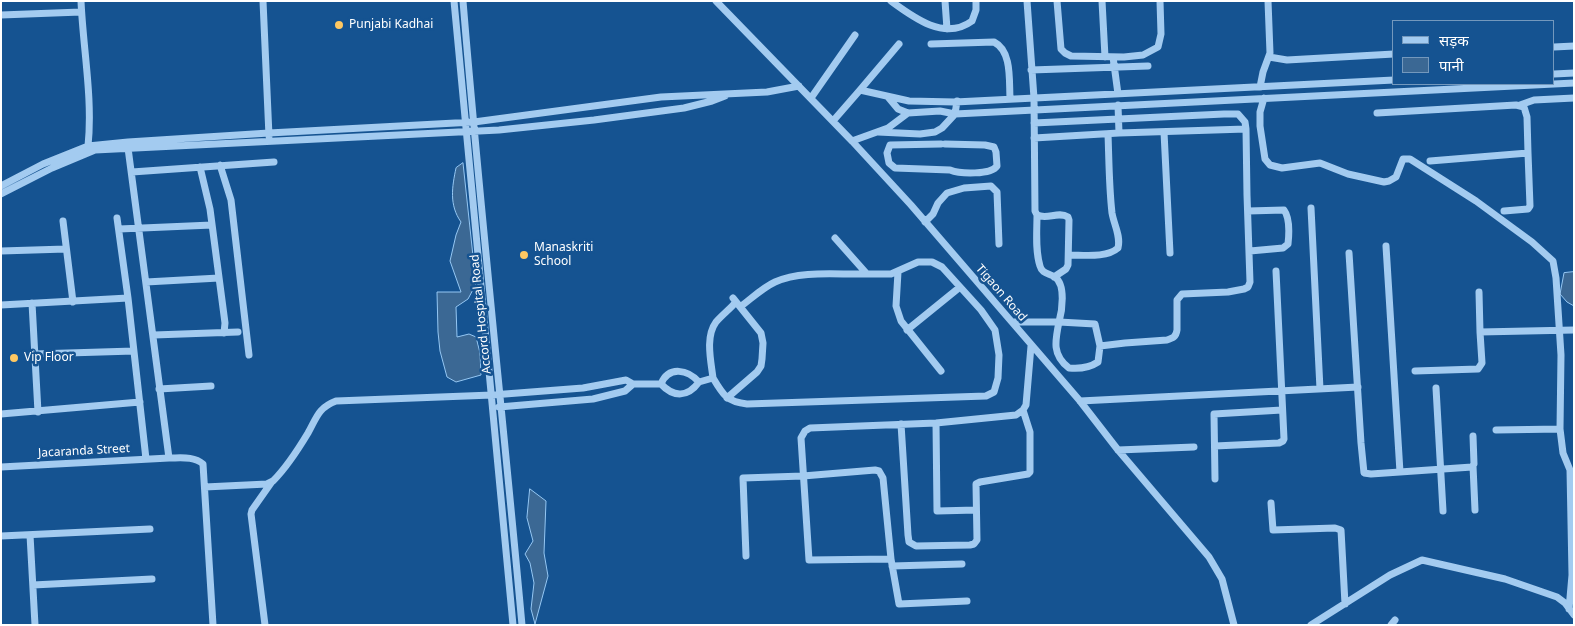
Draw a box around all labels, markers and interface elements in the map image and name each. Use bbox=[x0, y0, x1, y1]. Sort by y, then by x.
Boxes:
place label: Punjabi Kadhai bbox=[349, 18, 433, 32]
marker: Punjabi Kadhai bbox=[333, 19, 345, 31]
legend bbox=[1392, 20, 1555, 85]
text: सड़क bbox=[1439, 30, 1469, 50]
text: पानी bbox=[1439, 55, 1464, 75]
place label: Manaskriti School bbox=[534, 241, 593, 269]
marker: Manaskriti School bbox=[518, 249, 530, 261]
street label: Accord Hospital Road bbox=[468, 253, 494, 375]
street label: Tigaon Road bbox=[972, 262, 1030, 324]
place label: Vip Floor bbox=[24, 351, 74, 365]
marker: Vip Floor bbox=[8, 352, 20, 364]
street label: Jacaranda Street bbox=[38, 441, 130, 461]

